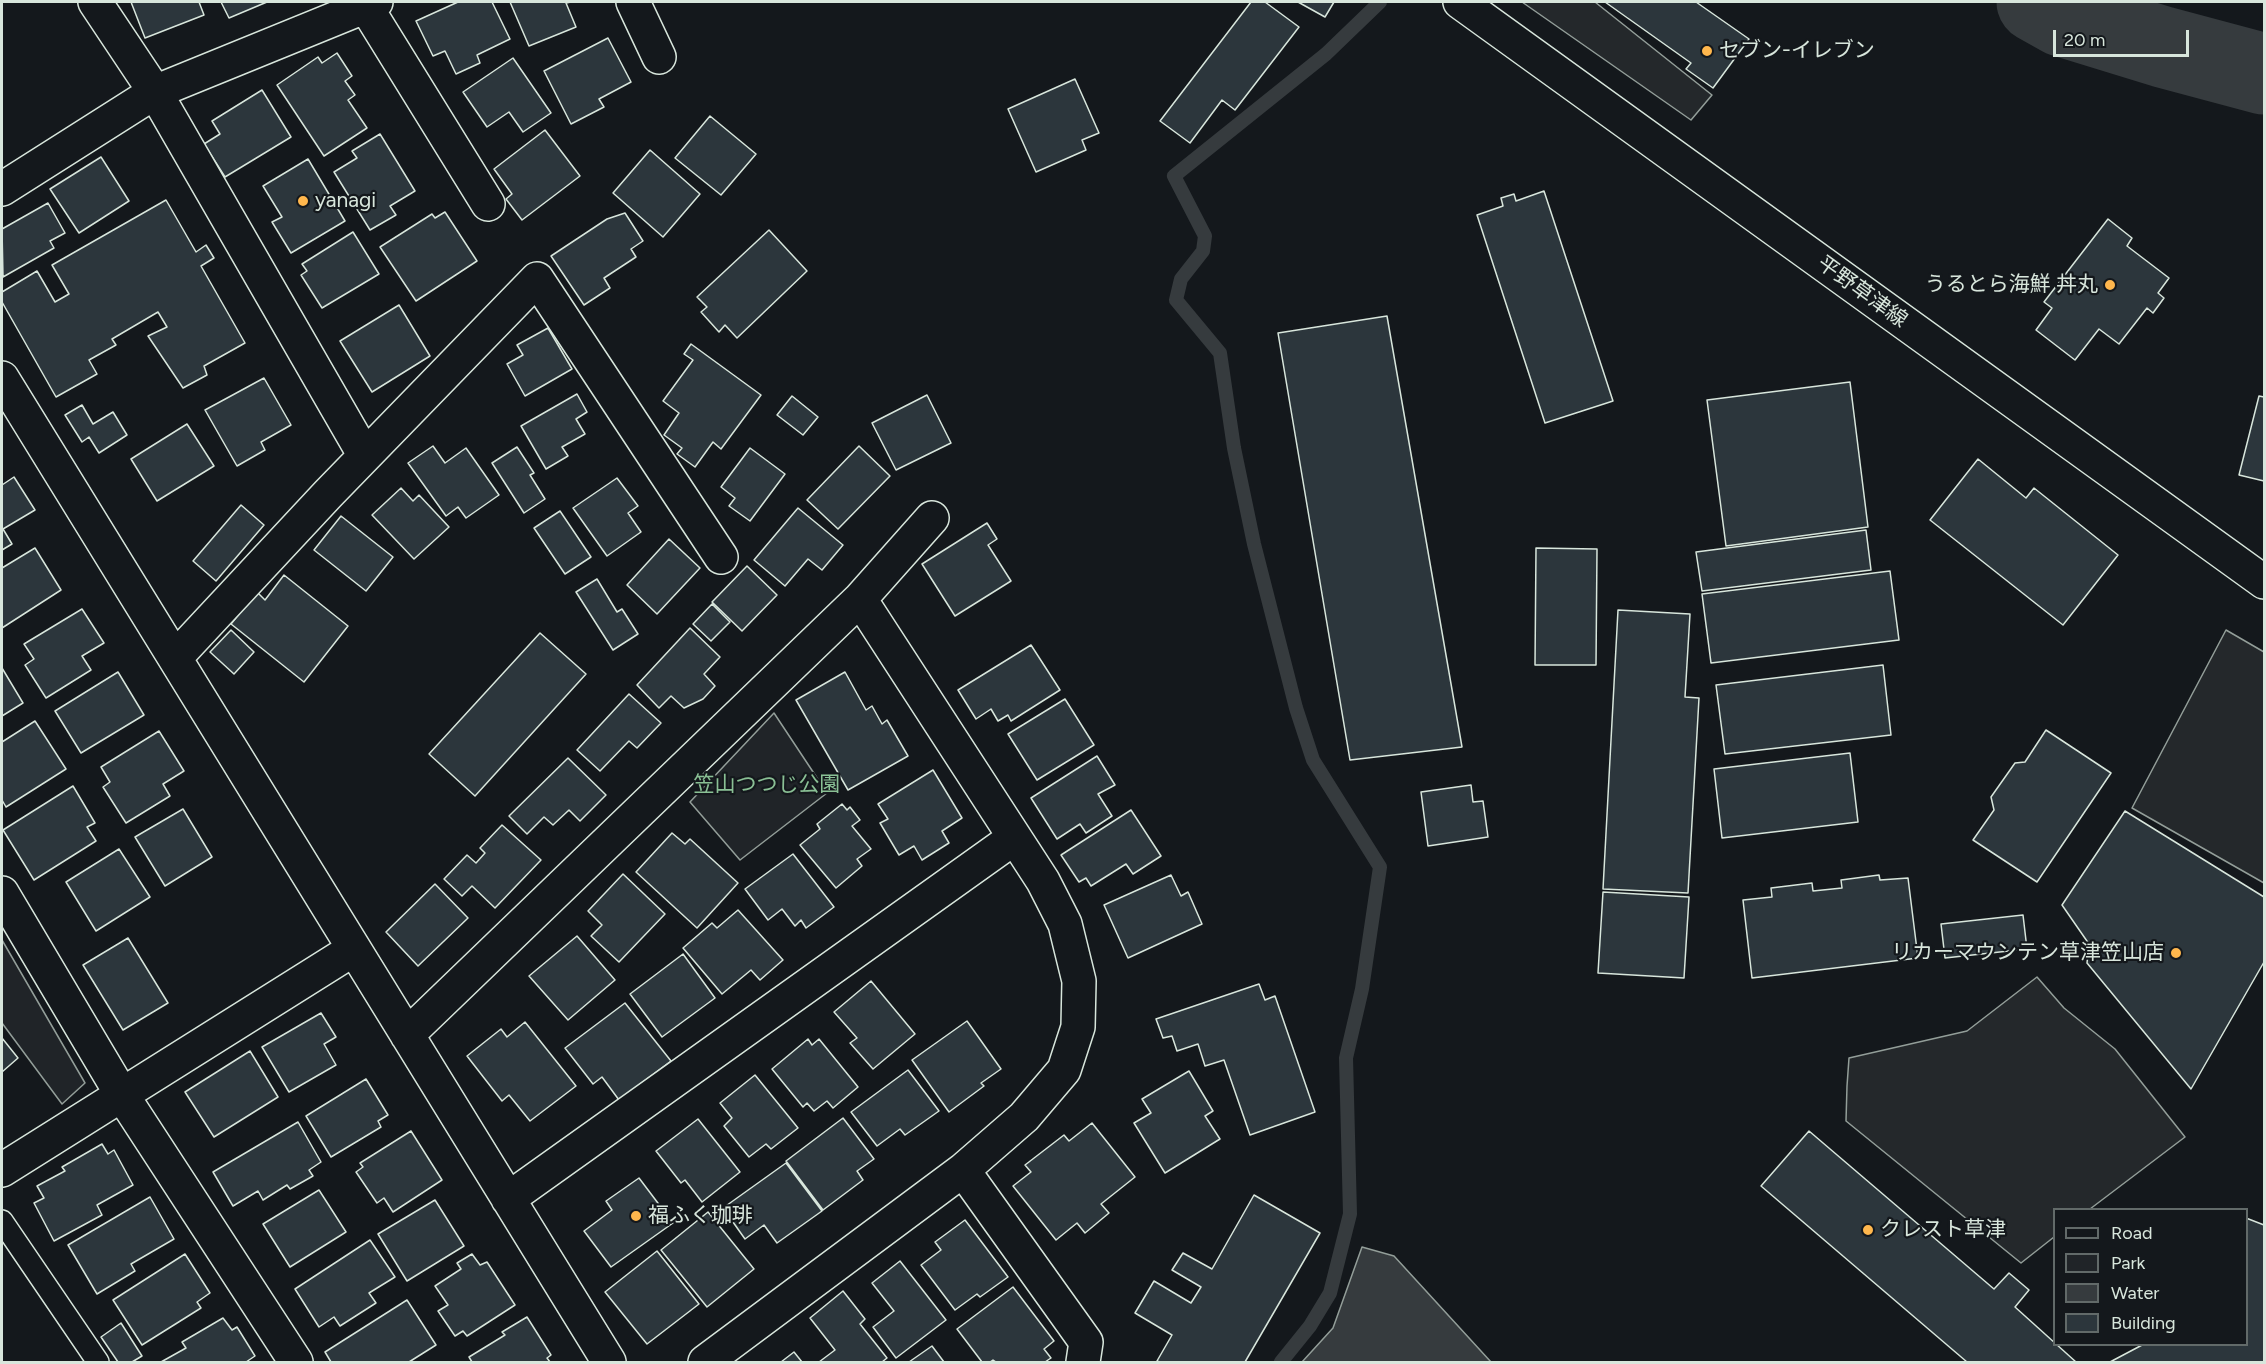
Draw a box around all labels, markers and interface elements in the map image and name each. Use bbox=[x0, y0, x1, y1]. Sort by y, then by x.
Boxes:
scale bar bbox=[2056, 18, 2192, 56]
text: 20 m bbox=[2064, 29, 2105, 51]
place label: セブン-イレブン bbox=[1719, 38, 1875, 64]
marker: セブン-イレブン bbox=[1700, 44, 1714, 58]
place label: yanagi bbox=[315, 188, 376, 214]
marker: yanagi bbox=[296, 194, 310, 208]
street label: 平野草津線 bbox=[1812, 251, 1912, 333]
place label: うるとら海鮮 丼丸 bbox=[1925, 272, 2098, 298]
marker: うるとら海鮮 丼丸 bbox=[2103, 278, 2117, 292]
park label: 笠山つつじ公園 bbox=[694, 772, 840, 798]
place label: リカーマウンテン草津笠山店 bbox=[1891, 940, 2164, 966]
marker: リカーマウンテン草津笠山店 bbox=[2169, 946, 2183, 960]
place label: 福ふく珈琲 bbox=[648, 1203, 753, 1229]
legend bbox=[2053, 1208, 2248, 1346]
marker: 福ふく珈琲 bbox=[629, 1209, 643, 1223]
place label: クレスト草津 bbox=[1880, 1217, 2006, 1243]
text: Road bbox=[2111, 1222, 2152, 1244]
marker: クレスト草津 bbox=[1861, 1223, 1875, 1237]
text: Park bbox=[2111, 1252, 2145, 1274]
text: Water bbox=[2111, 1282, 2159, 1304]
text: Building bbox=[2111, 1312, 2176, 1334]

